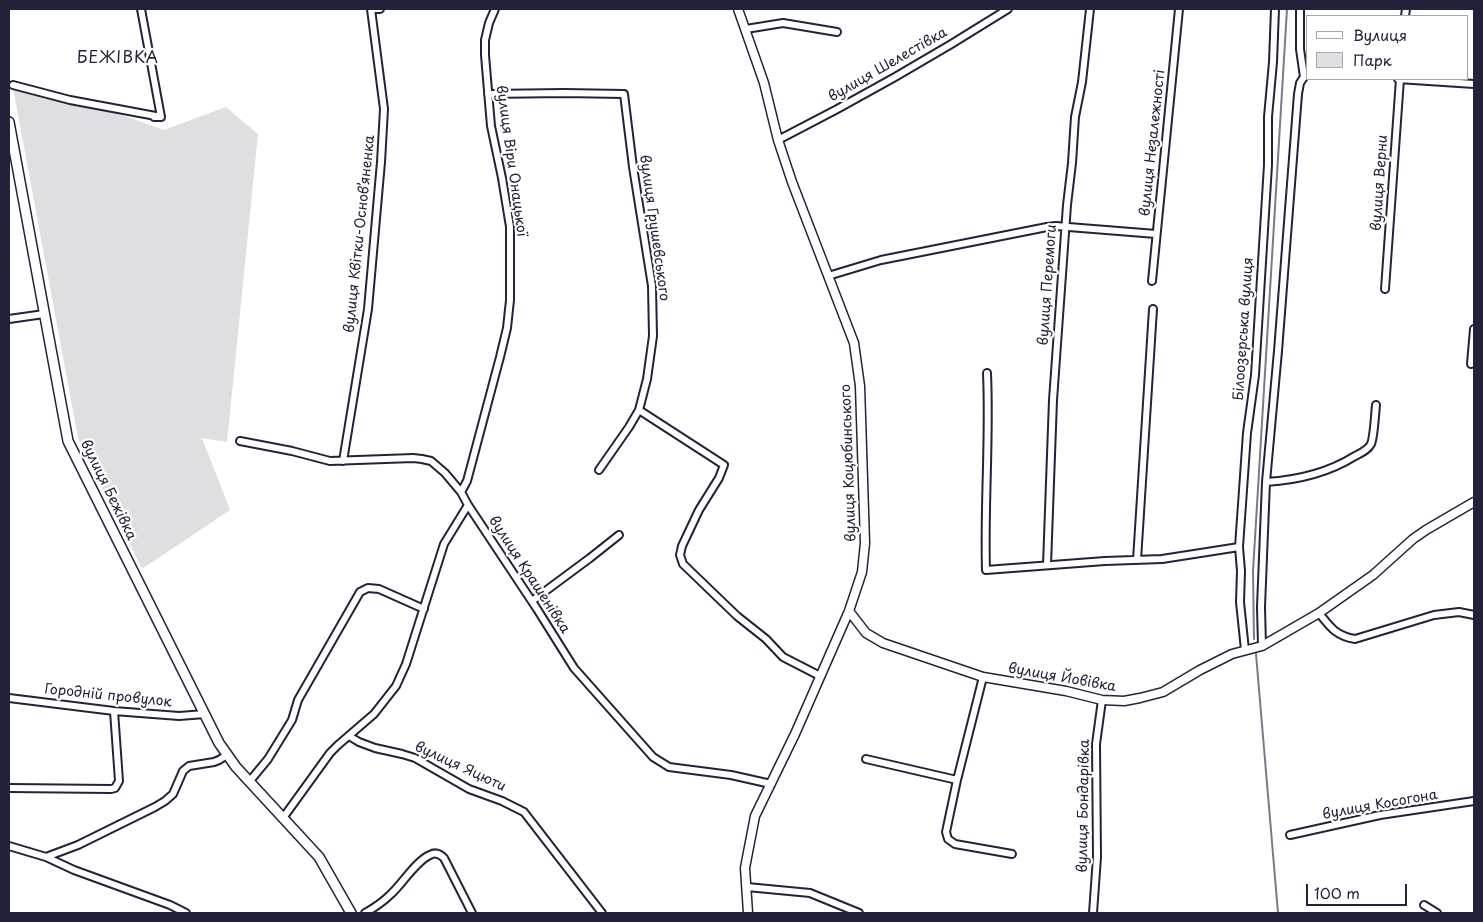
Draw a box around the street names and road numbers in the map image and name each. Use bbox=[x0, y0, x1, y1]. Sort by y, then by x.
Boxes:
street label: вулиця Шелестівка bbox=[826, 24, 950, 106]
street label: вулиця Незалежності bbox=[1137, 69, 1169, 217]
street label: вулиця Віри Онацької bbox=[492, 84, 530, 238]
street label: вулиця Квітки-Основʼяненка bbox=[341, 134, 379, 334]
street label: вулиця Верни bbox=[1368, 134, 1392, 232]
street label: вулиця Грушевського bbox=[635, 154, 673, 302]
street label: вулиця Перемоги bbox=[1035, 224, 1061, 346]
street label: Білоозерська вулиця bbox=[1231, 257, 1257, 401]
street label: вулиця Коцюбинського bbox=[838, 384, 860, 542]
street label: вулиця Бежівка bbox=[76, 437, 140, 543]
street label: вулиця Крашенівка bbox=[485, 513, 573, 637]
street label: вулиця Йовівка bbox=[1007, 660, 1117, 696]
street label: Городній провулок bbox=[44, 681, 172, 711]
street label: вулиця Яцюти bbox=[412, 739, 508, 795]
street label: вулиця Бондарівка bbox=[1074, 739, 1094, 873]
street label: вулиця Косогона bbox=[1321, 787, 1439, 823]

